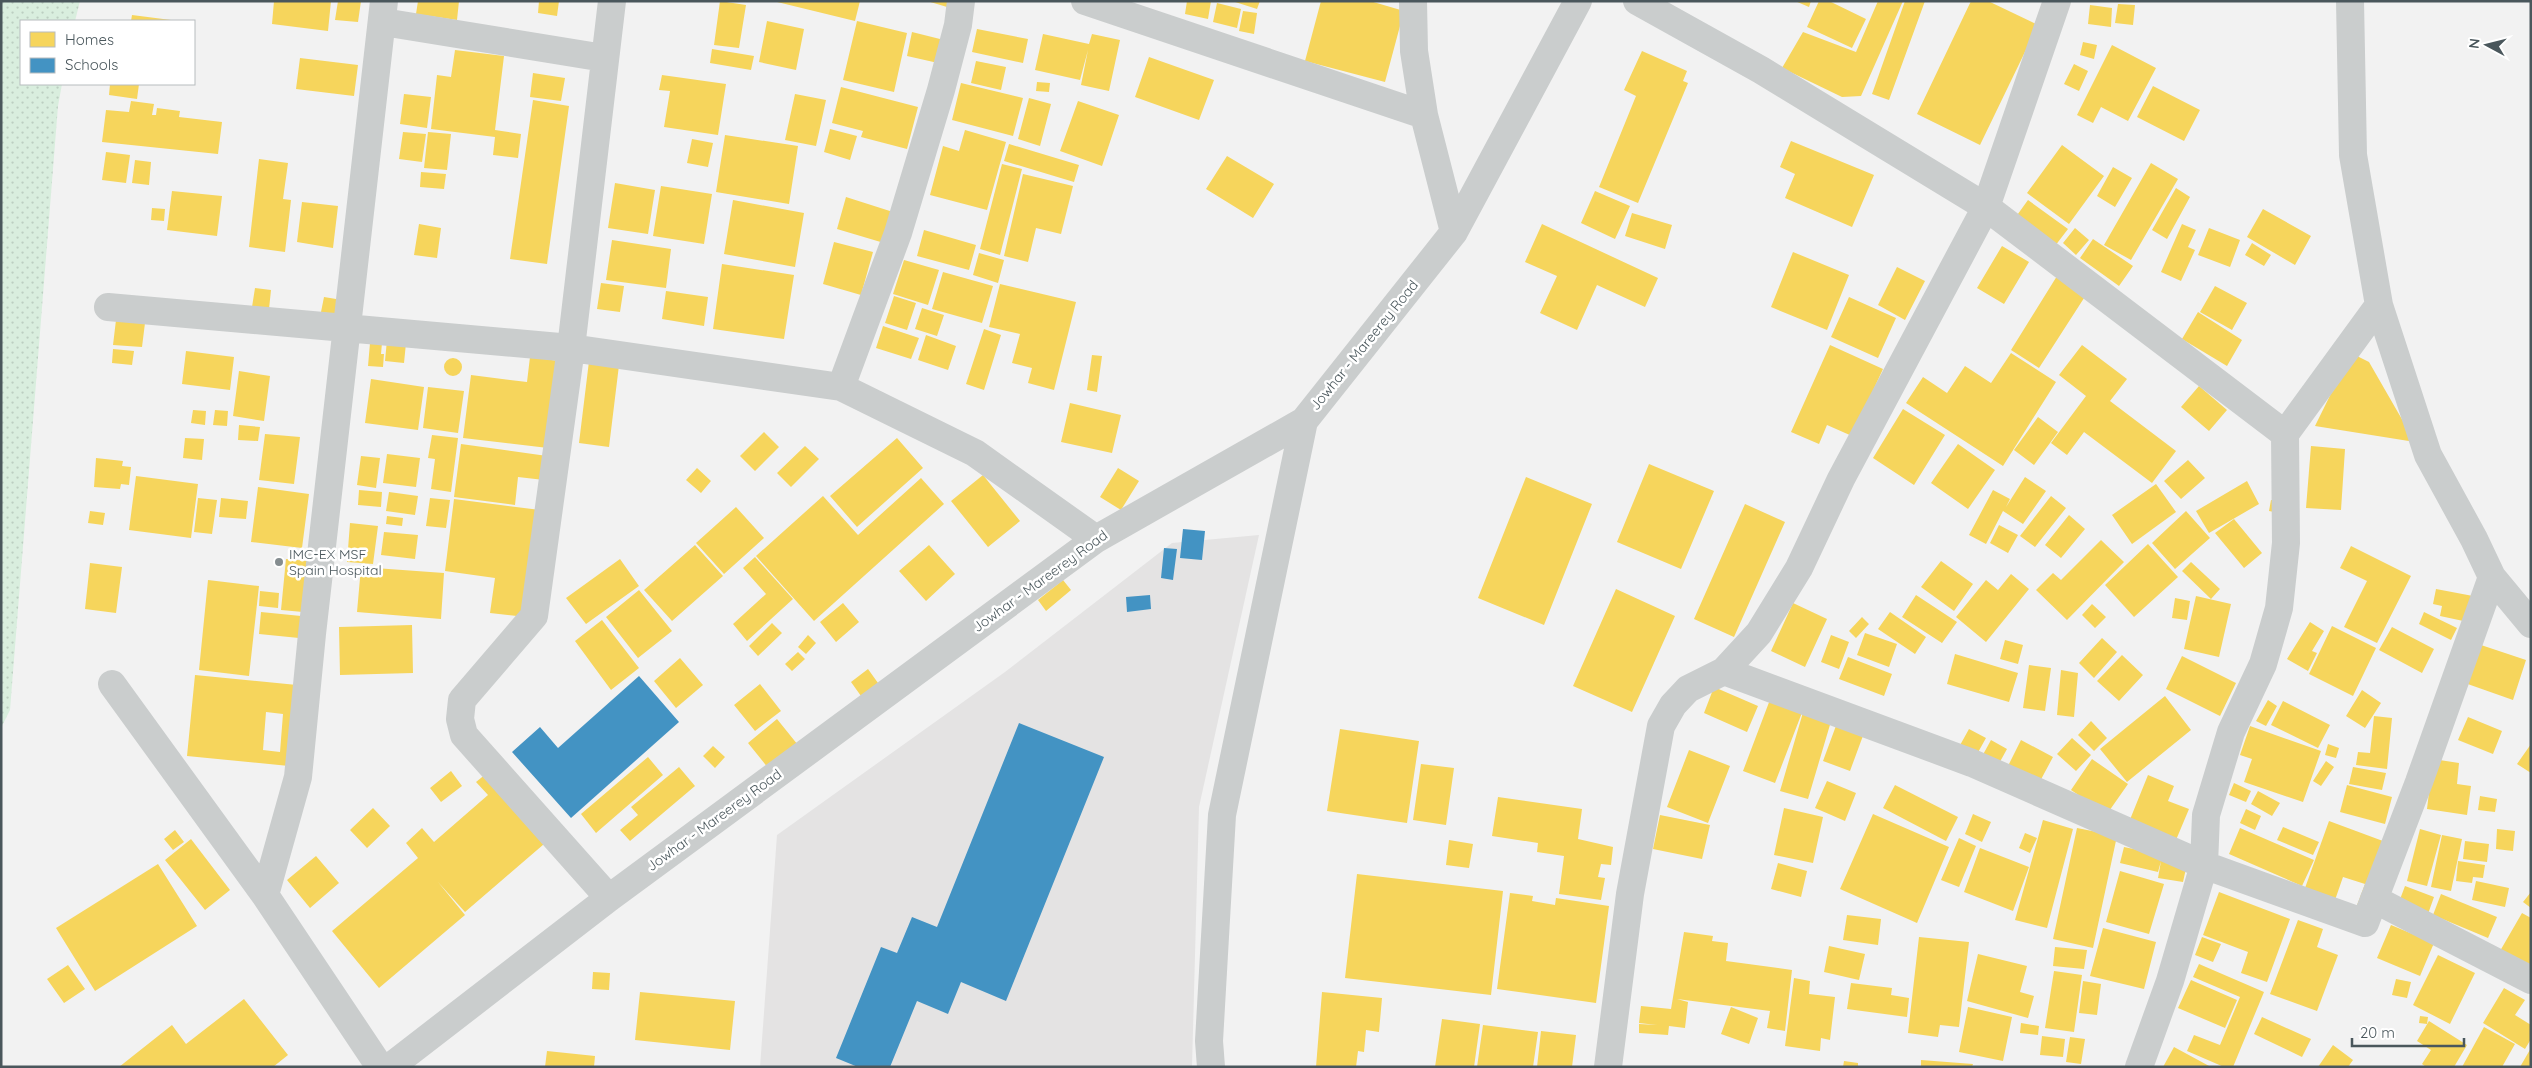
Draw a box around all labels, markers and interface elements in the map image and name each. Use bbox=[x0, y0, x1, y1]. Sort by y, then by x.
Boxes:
legend bbox=[20, 20, 195, 85]
north arrow bbox=[2462, 20, 2512, 70]
text: Homes bbox=[65, 30, 114, 49]
text: N bbox=[2465, 37, 2484, 50]
text: Schools bbox=[65, 55, 118, 74]
street label: Jowhar - Mareerey Road bbox=[1306, 276, 1422, 414]
street label: Jowhar - Mareerey Road bbox=[969, 526, 1111, 636]
place label: IMC-EX MSF Spain Hospital bbox=[289, 545, 382, 579]
marker: IMC-EX MSF Spain Hospital bbox=[273, 556, 285, 568]
street label: Jowhar - Mareerey Road bbox=[643, 765, 785, 875]
scale bar bbox=[2352, 1016, 2464, 1048]
text: 20 m bbox=[2360, 1023, 2395, 1042]

